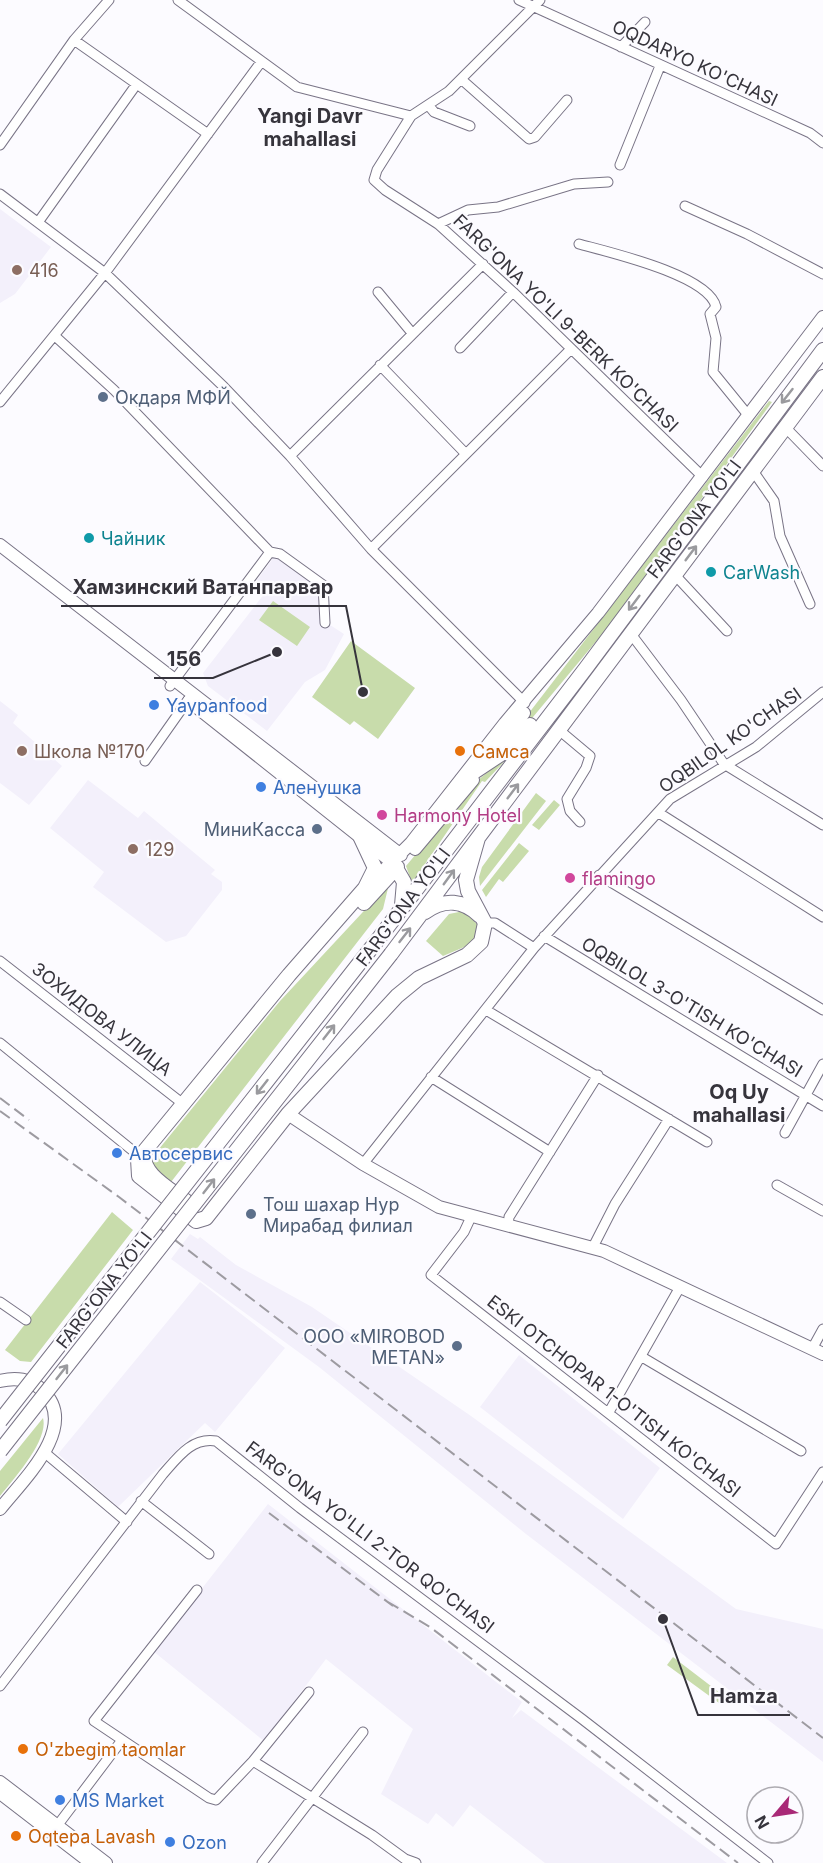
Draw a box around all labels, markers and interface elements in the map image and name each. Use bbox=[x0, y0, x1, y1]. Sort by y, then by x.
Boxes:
street label: OQDARYO KO'CHASI bbox=[609, 15, 781, 111]
district label: Yangi Davr mahallasi bbox=[257, 104, 363, 151]
street label: FARG'ONA YO'LI 9-BERK KO'CHASI bbox=[449, 210, 683, 436]
place label: 416 bbox=[29, 260, 59, 281]
marker: 416 bbox=[10, 263, 24, 277]
place label: Окдаря МФЙ bbox=[115, 386, 231, 408]
one-way arrow bbox=[781, 388, 794, 404]
marker: Окдаря МФЙ bbox=[96, 390, 110, 404]
street label: FARG'ONA YO'LI bbox=[643, 456, 745, 582]
place label: Чайник bbox=[101, 528, 166, 549]
marker: Чайник bbox=[82, 531, 96, 545]
one-way arrow bbox=[685, 546, 697, 562]
place label: CarWash bbox=[723, 562, 800, 583]
marker: CarWash bbox=[704, 565, 718, 579]
callout: Хамзинский Ватанпарвар bbox=[61, 568, 346, 606]
text: Хамзинский Ватанпарвар bbox=[73, 575, 333, 599]
one-way arrow bbox=[628, 595, 640, 611]
callout: 156 bbox=[154, 640, 213, 678]
text: 156 bbox=[167, 647, 201, 671]
street label: OQBILOL KO'CHASI bbox=[655, 683, 805, 797]
place label: Yaypanfood bbox=[166, 695, 268, 716]
marker: Yaypanfood bbox=[147, 698, 161, 712]
place label: Школа №170 bbox=[34, 741, 145, 762]
place label: Самса bbox=[472, 741, 530, 762]
marker: Школа №170 bbox=[15, 744, 29, 758]
marker: Самса bbox=[453, 744, 467, 758]
place label: Аленушка bbox=[273, 777, 362, 798]
marker: Аленушка bbox=[254, 780, 268, 794]
one-way arrow bbox=[507, 783, 519, 799]
place label: Harmony Hotel bbox=[394, 805, 521, 826]
marker: Harmony Hotel bbox=[375, 808, 389, 822]
place label: МиниКасса bbox=[204, 819, 305, 840]
marker: МиниКасса bbox=[310, 822, 324, 836]
place label: 129 bbox=[145, 839, 174, 860]
marker: 129 bbox=[126, 842, 140, 856]
street label: FARG'ONA YO'LI bbox=[352, 844, 454, 970]
place label: flamingo bbox=[582, 868, 656, 889]
one-way arrow bbox=[443, 870, 455, 886]
marker: flamingo bbox=[563, 871, 577, 885]
one-way arrow bbox=[399, 927, 412, 943]
street label: OQBILOL 3-O'TISH KO'CHASI bbox=[578, 933, 806, 1081]
street label: ЗОХИДОВА УЛИЦА bbox=[28, 958, 176, 1080]
one-way arrow bbox=[323, 1025, 336, 1041]
one-way arrow bbox=[256, 1079, 269, 1095]
district label: Oq Uy mahallasi bbox=[693, 1080, 786, 1127]
place label: Автосервис bbox=[129, 1143, 233, 1164]
marker: Автосервис bbox=[110, 1146, 124, 1160]
one-way arrow bbox=[202, 1178, 215, 1194]
place label: Тош шахар Нур Мирабад филиал bbox=[263, 1194, 413, 1236]
marker: Тош шахар Нур Мирабад филиал bbox=[244, 1207, 258, 1221]
street label: FARG'ONA YO'LI bbox=[52, 1227, 156, 1353]
street label: ESKI OTCHOPAR 1-O'TISH KO'CHASI bbox=[483, 1291, 745, 1501]
place label: ООО «MIROBOD METAN» bbox=[303, 1326, 445, 1368]
marker: ООО «MIROBOD METAN» bbox=[450, 1339, 464, 1353]
one-way arrow bbox=[56, 1364, 69, 1380]
street label: FARG'ONA YO'LLI 2-TOR QO'CHASI bbox=[242, 1437, 498, 1637]
callout: Hamza bbox=[698, 1677, 790, 1715]
text: Hamza bbox=[710, 1684, 778, 1708]
place label: O'zbegim taomlar bbox=[35, 1739, 186, 1760]
marker: O'zbegim taomlar bbox=[16, 1742, 30, 1756]
north arrow bbox=[745, 1785, 805, 1845]
place label: MS Market bbox=[72, 1790, 164, 1811]
marker: MS Market bbox=[53, 1793, 67, 1807]
text: N bbox=[750, 1812, 774, 1832]
place label: Oqtepa Lavash bbox=[28, 1826, 156, 1847]
marker: Oqtepa Lavash bbox=[9, 1829, 23, 1843]
place label: Ozon bbox=[182, 1832, 227, 1853]
marker: Ozon bbox=[163, 1835, 177, 1849]

